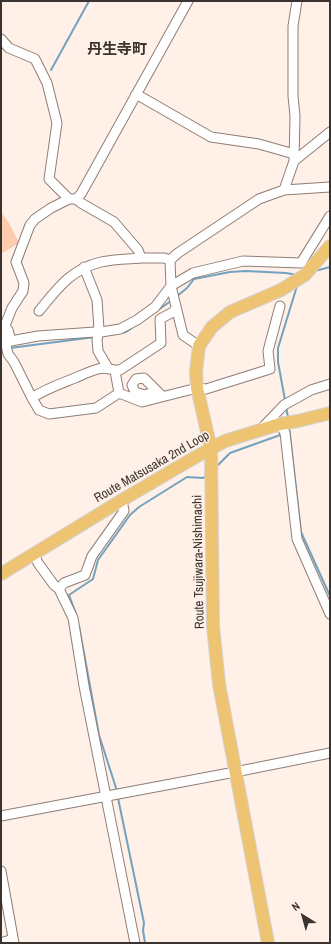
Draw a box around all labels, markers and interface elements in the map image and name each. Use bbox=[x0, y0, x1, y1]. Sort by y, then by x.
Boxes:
district label: 丹生寺町 bbox=[87, 41, 147, 59]
street label: Route Matsusaka 2nd Loop bbox=[92, 428, 212, 506]
street label: Route Tsujiwara-Nishimachi bbox=[190, 495, 208, 629]
north arrow bbox=[283, 896, 323, 936]
text: N bbox=[289, 899, 303, 914]

